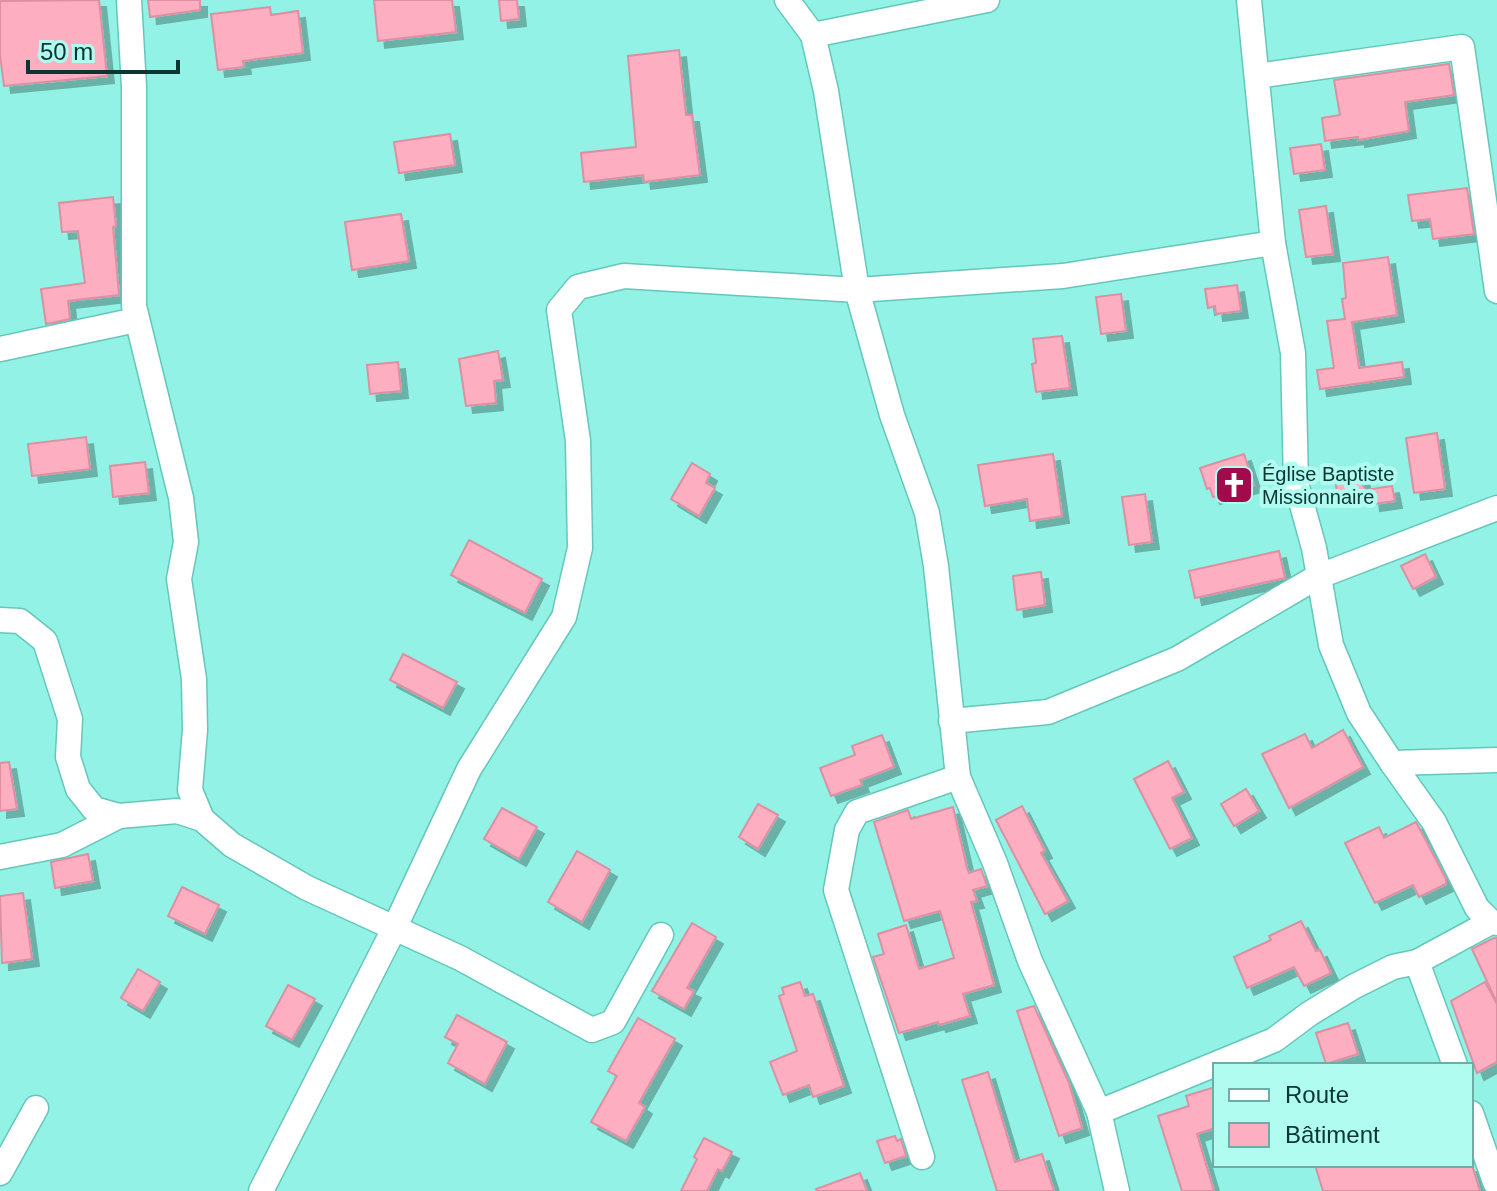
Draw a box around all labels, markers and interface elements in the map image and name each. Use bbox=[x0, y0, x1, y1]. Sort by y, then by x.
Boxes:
scale bar bbox=[28, 24, 178, 74]
text: 50 m bbox=[40, 38, 93, 65]
place label: Église Baptiste Missionnaire bbox=[1262, 463, 1394, 508]
church icon: Église Baptiste Missionnaire bbox=[1213, 464, 1255, 506]
legend bbox=[1213, 1063, 1473, 1167]
text: Route bbox=[1285, 1081, 1349, 1108]
text: Bâtiment bbox=[1285, 1121, 1380, 1148]

